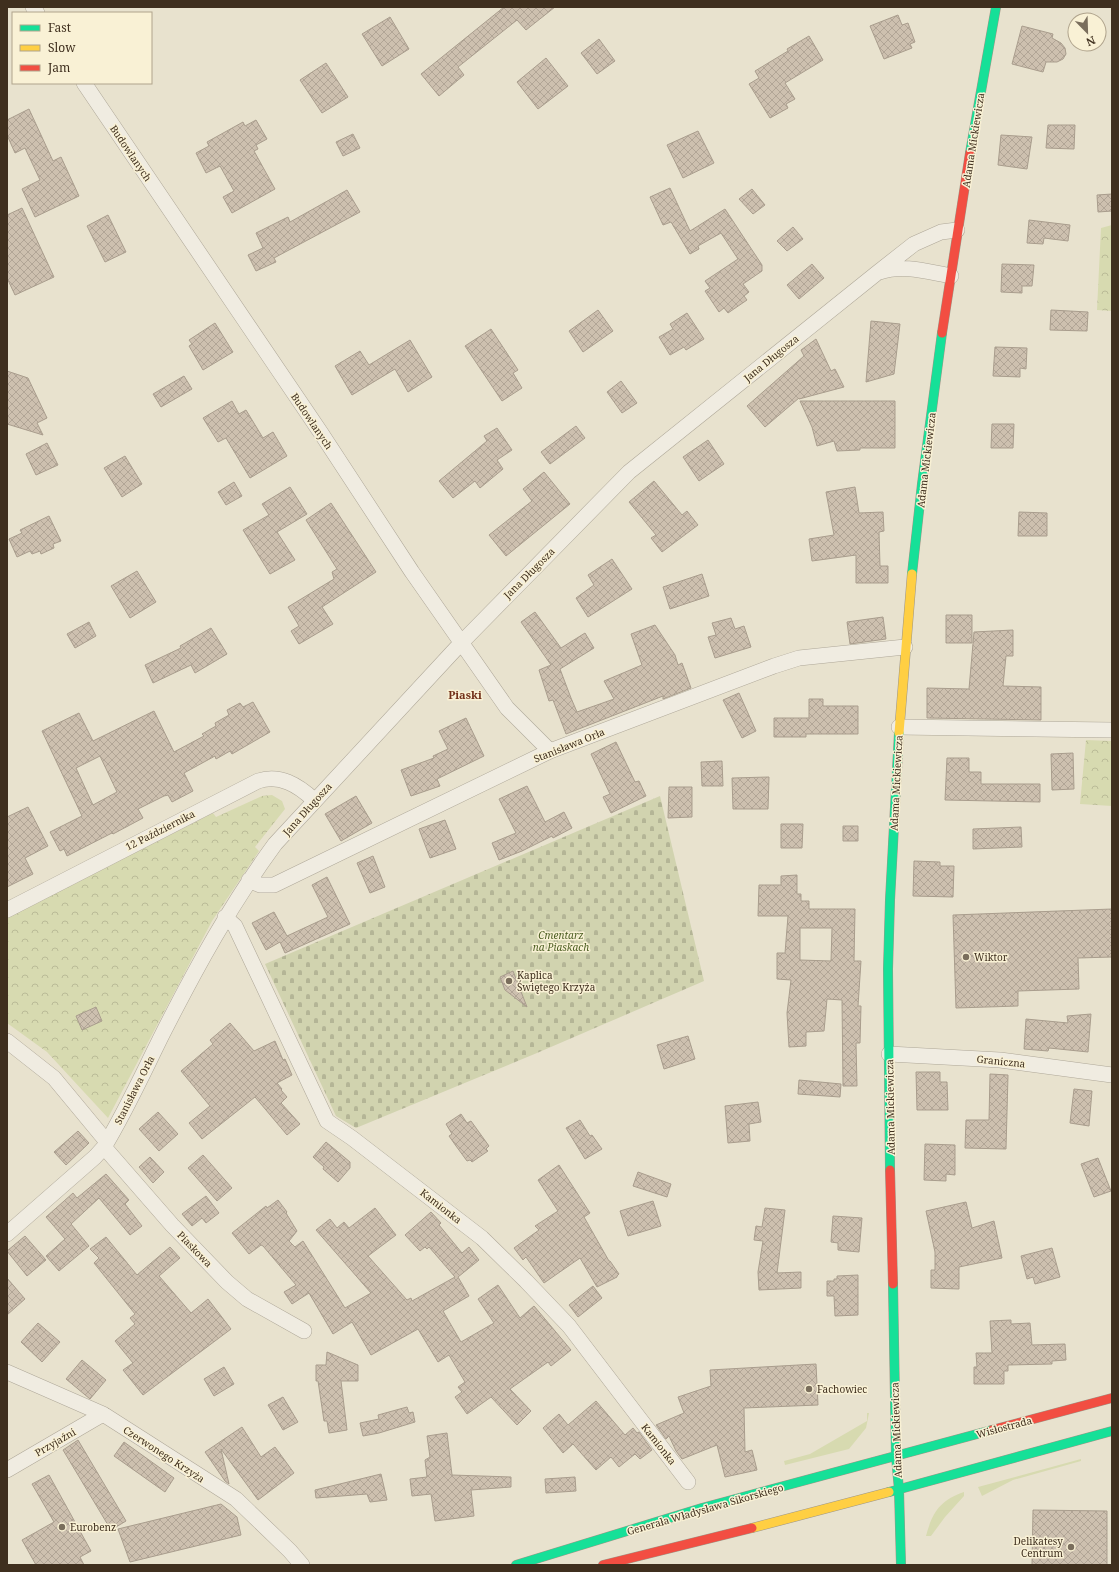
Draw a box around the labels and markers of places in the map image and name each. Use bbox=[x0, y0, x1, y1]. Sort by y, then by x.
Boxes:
place label: Wiktor bbox=[974, 950, 1008, 964]
marker: Wiktor bbox=[961, 952, 971, 962]
place label: Kaplica Świętego Krzyża bbox=[517, 968, 596, 994]
marker: Kaplica Świętego Krzyża bbox=[504, 976, 514, 986]
place label: Fachowiec bbox=[817, 1382, 867, 1396]
marker: Fachowiec bbox=[804, 1384, 814, 1394]
place label: Eurobenz bbox=[70, 1520, 116, 1534]
marker: Eurobenz bbox=[57, 1522, 67, 1532]
place label: Delikatesy Centrum bbox=[1014, 1534, 1064, 1560]
marker: Delikatesy Centrum bbox=[1066, 1542, 1076, 1552]

